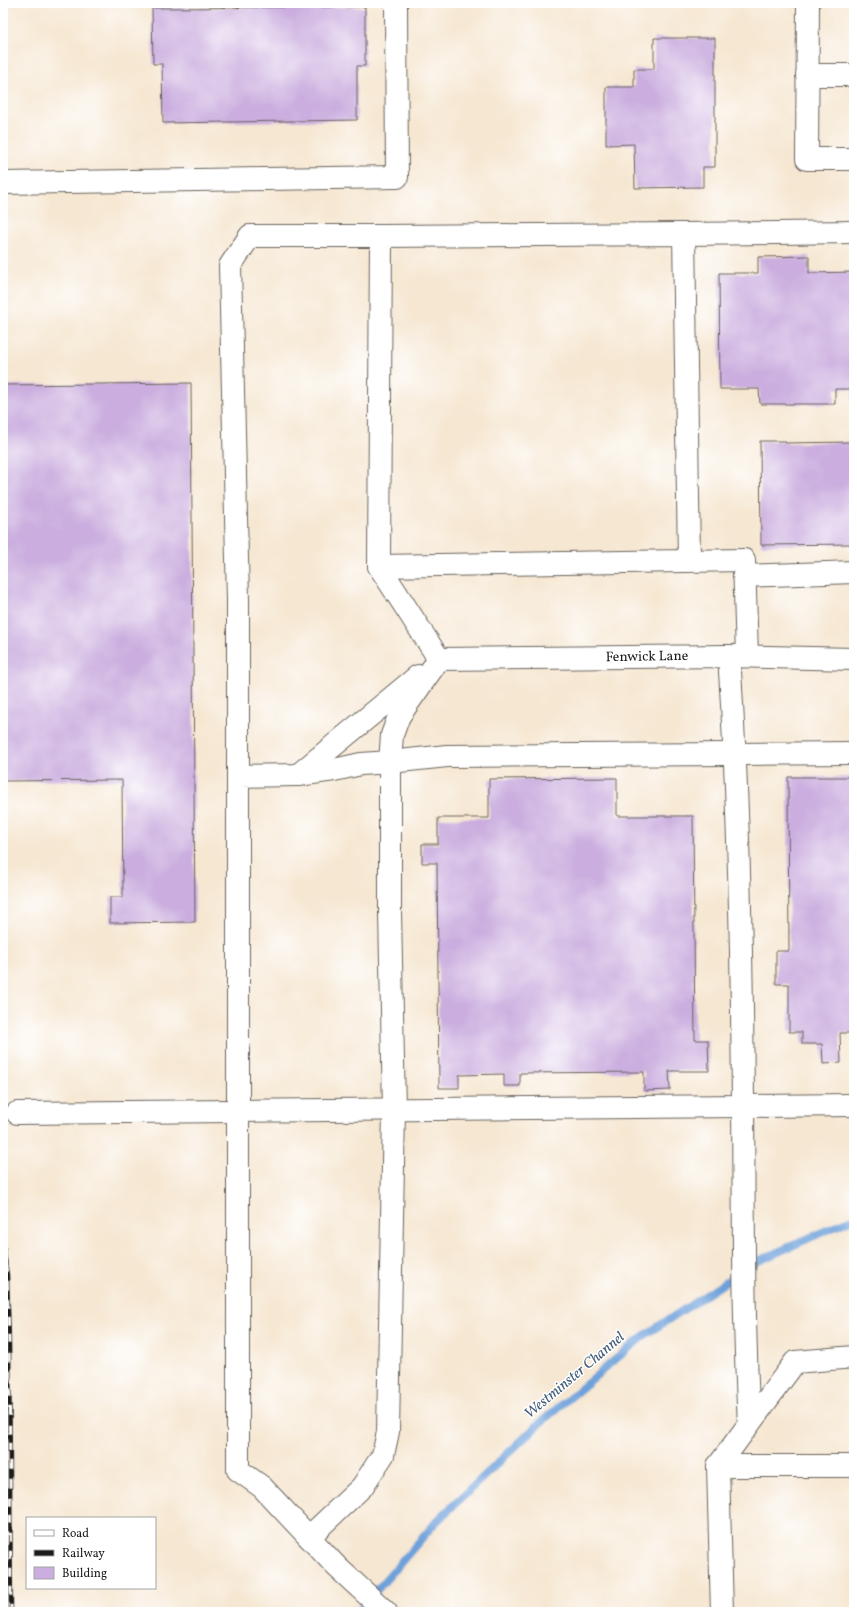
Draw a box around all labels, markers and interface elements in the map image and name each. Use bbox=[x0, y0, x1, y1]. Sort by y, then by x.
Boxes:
street label: Fenwick Lane bbox=[605, 647, 689, 667]
water label: Westminster Channel bbox=[520, 1328, 630, 1424]
legend bbox=[26, 1517, 156, 1589]
text: Road bbox=[62, 1526, 89, 1542]
text: Railway bbox=[62, 1546, 105, 1562]
text: Building bbox=[62, 1566, 107, 1582]

